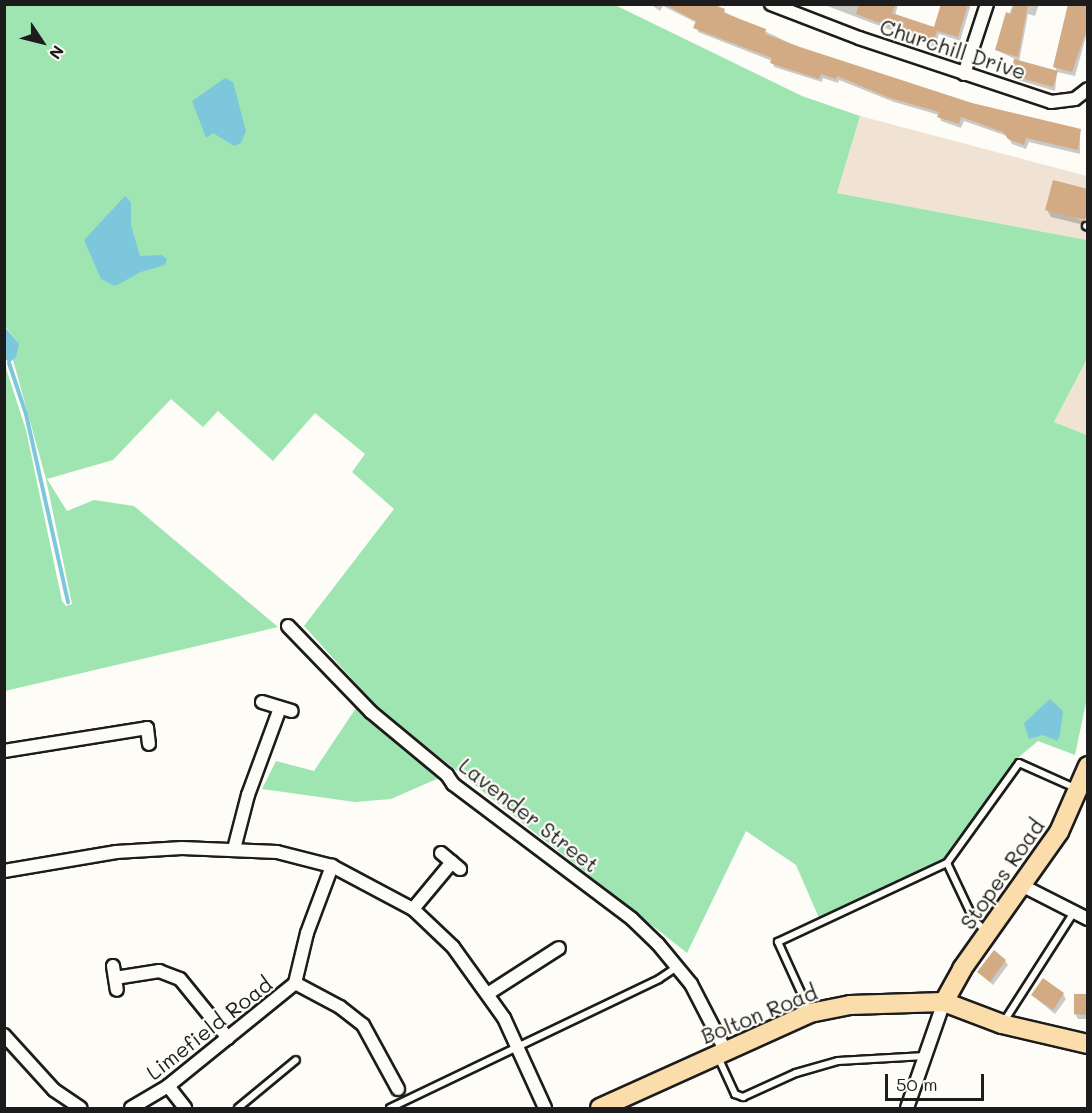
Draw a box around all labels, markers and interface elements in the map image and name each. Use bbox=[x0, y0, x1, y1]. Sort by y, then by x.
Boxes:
north arrow bbox=[12, 12, 72, 72]
street label: Churchill Drive bbox=[877, 13, 1029, 85]
text: N bbox=[45, 42, 69, 64]
street label: Lavender Street bbox=[454, 753, 604, 877]
street label: Stopes Road bbox=[955, 814, 1049, 934]
street label: Limefield Road bbox=[141, 971, 277, 1085]
street label: Bolton Road bbox=[697, 979, 821, 1049]
scale bar bbox=[888, 1062, 987, 1100]
text: 50 m bbox=[896, 1072, 938, 1096]

